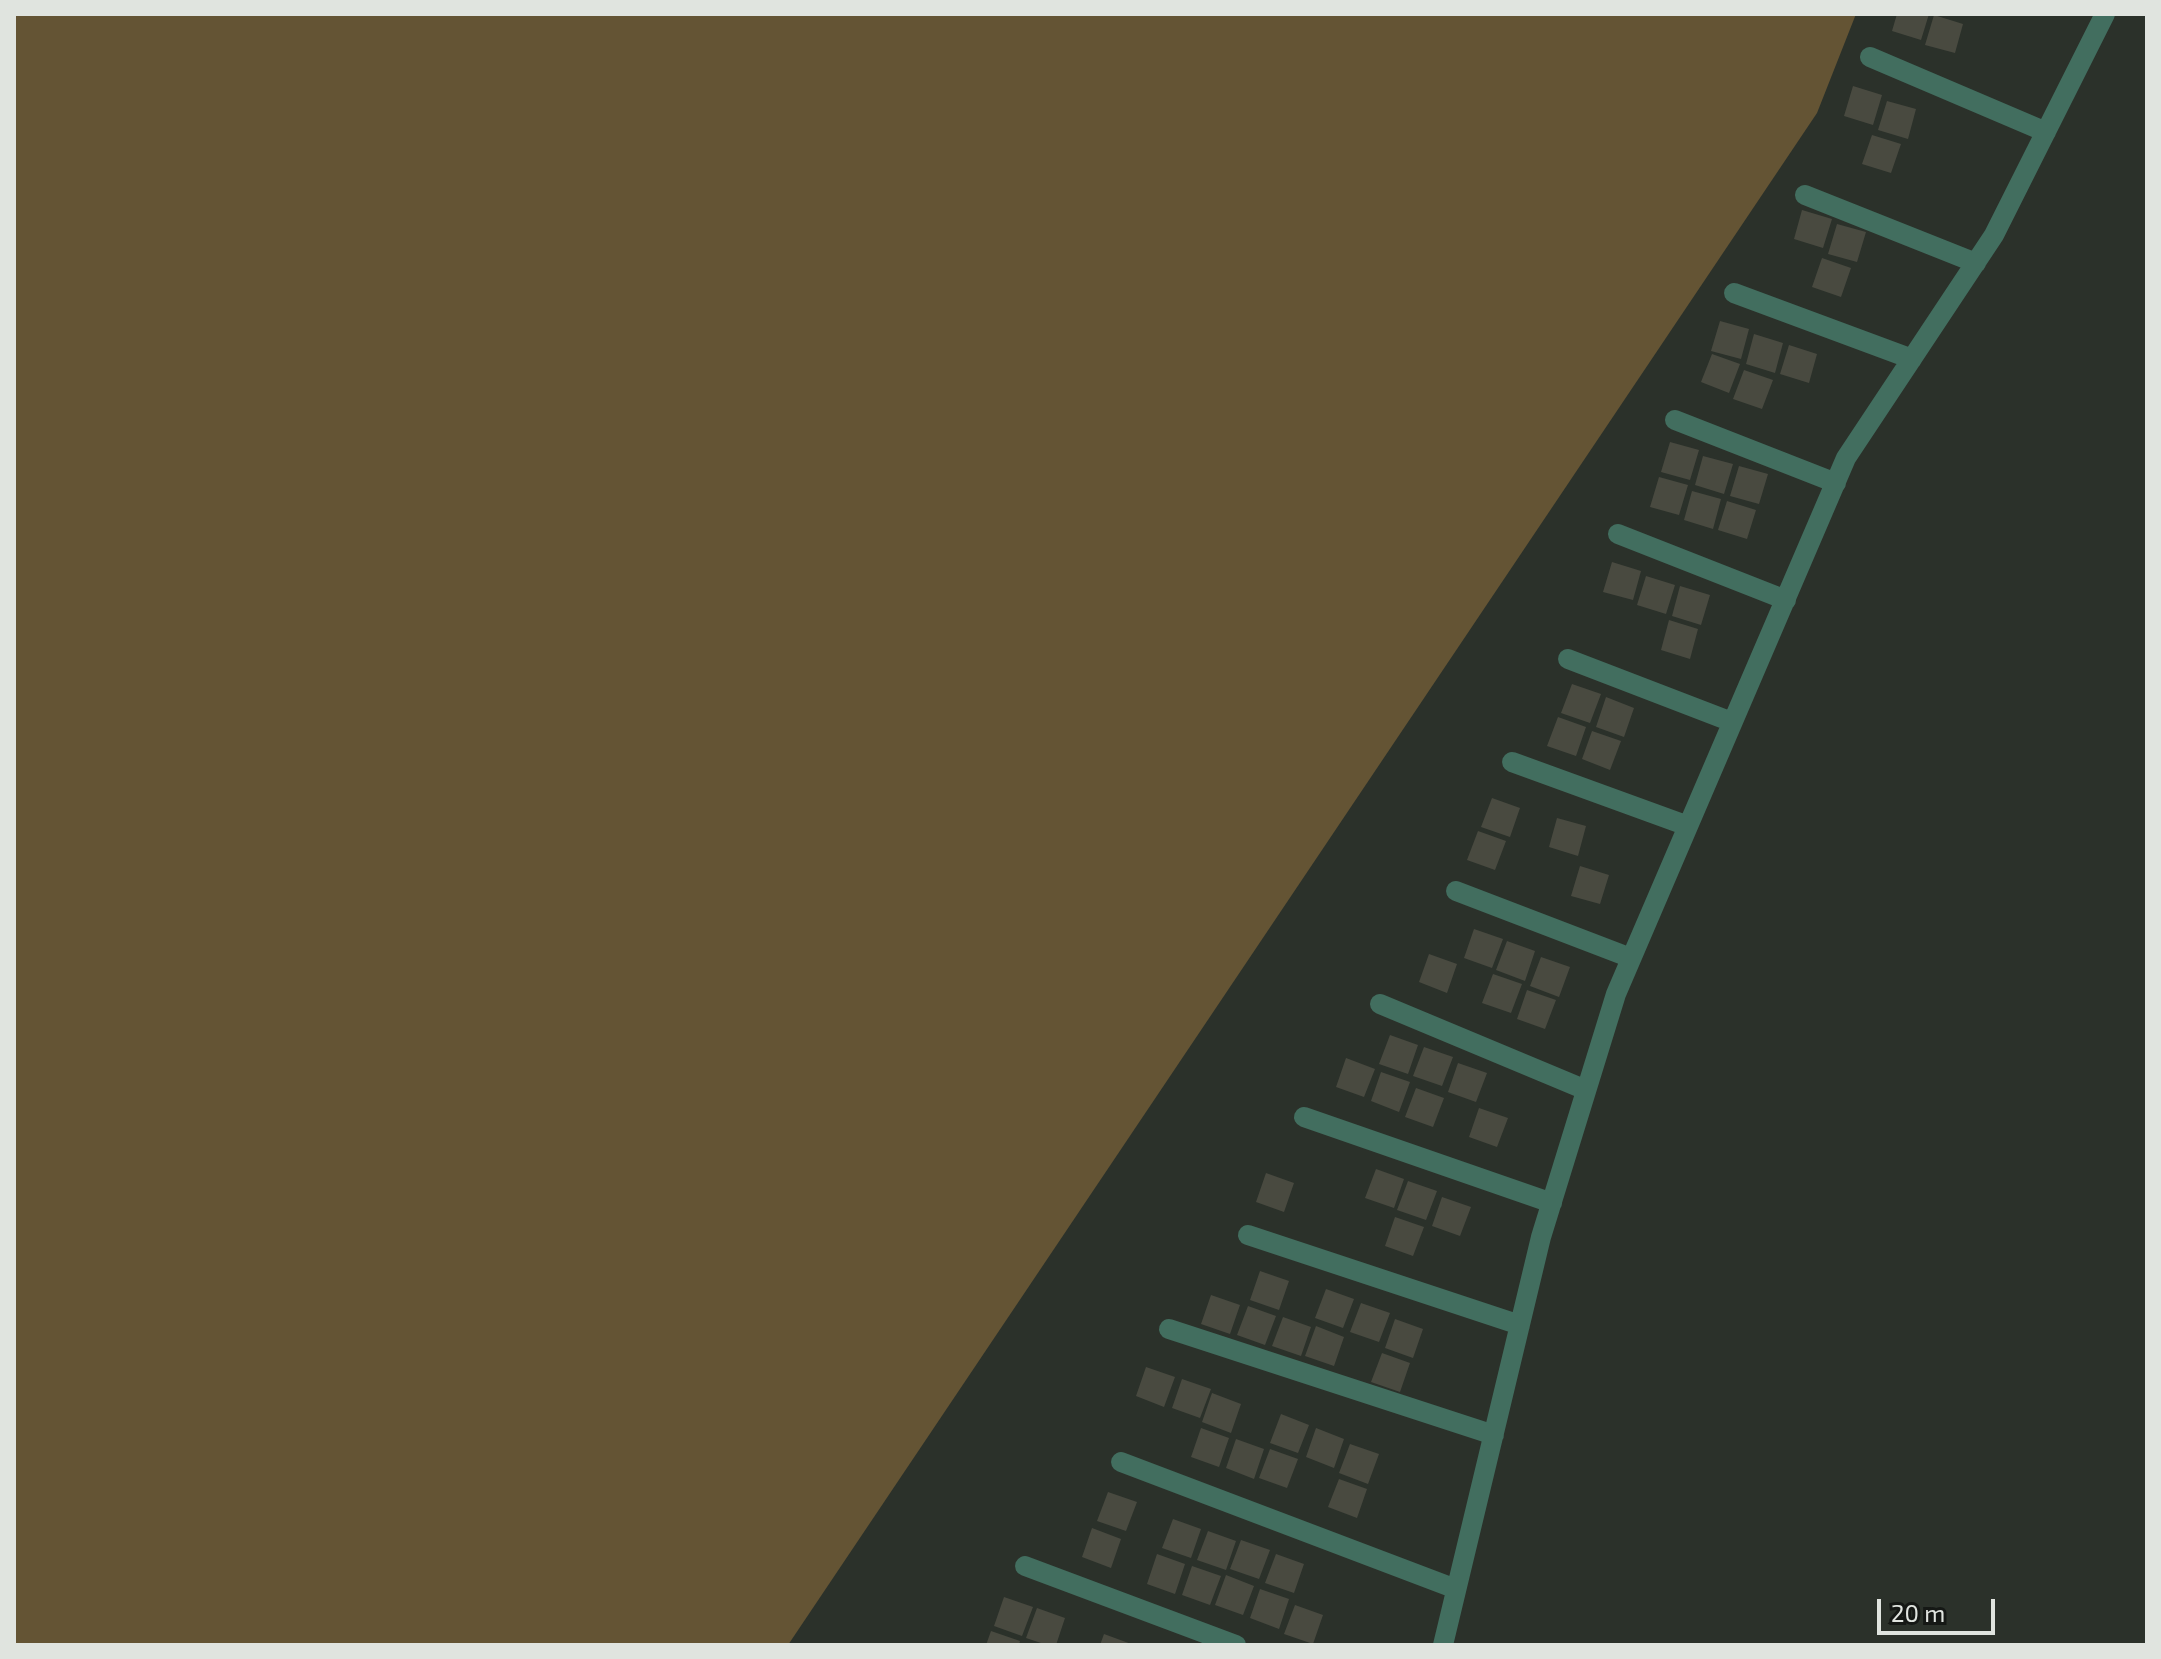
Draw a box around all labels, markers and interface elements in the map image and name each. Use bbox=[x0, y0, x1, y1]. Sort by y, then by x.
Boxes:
scale bar bbox=[1881, 1583, 1999, 1633]
text: 20 m bbox=[1891, 1598, 1945, 1627]

